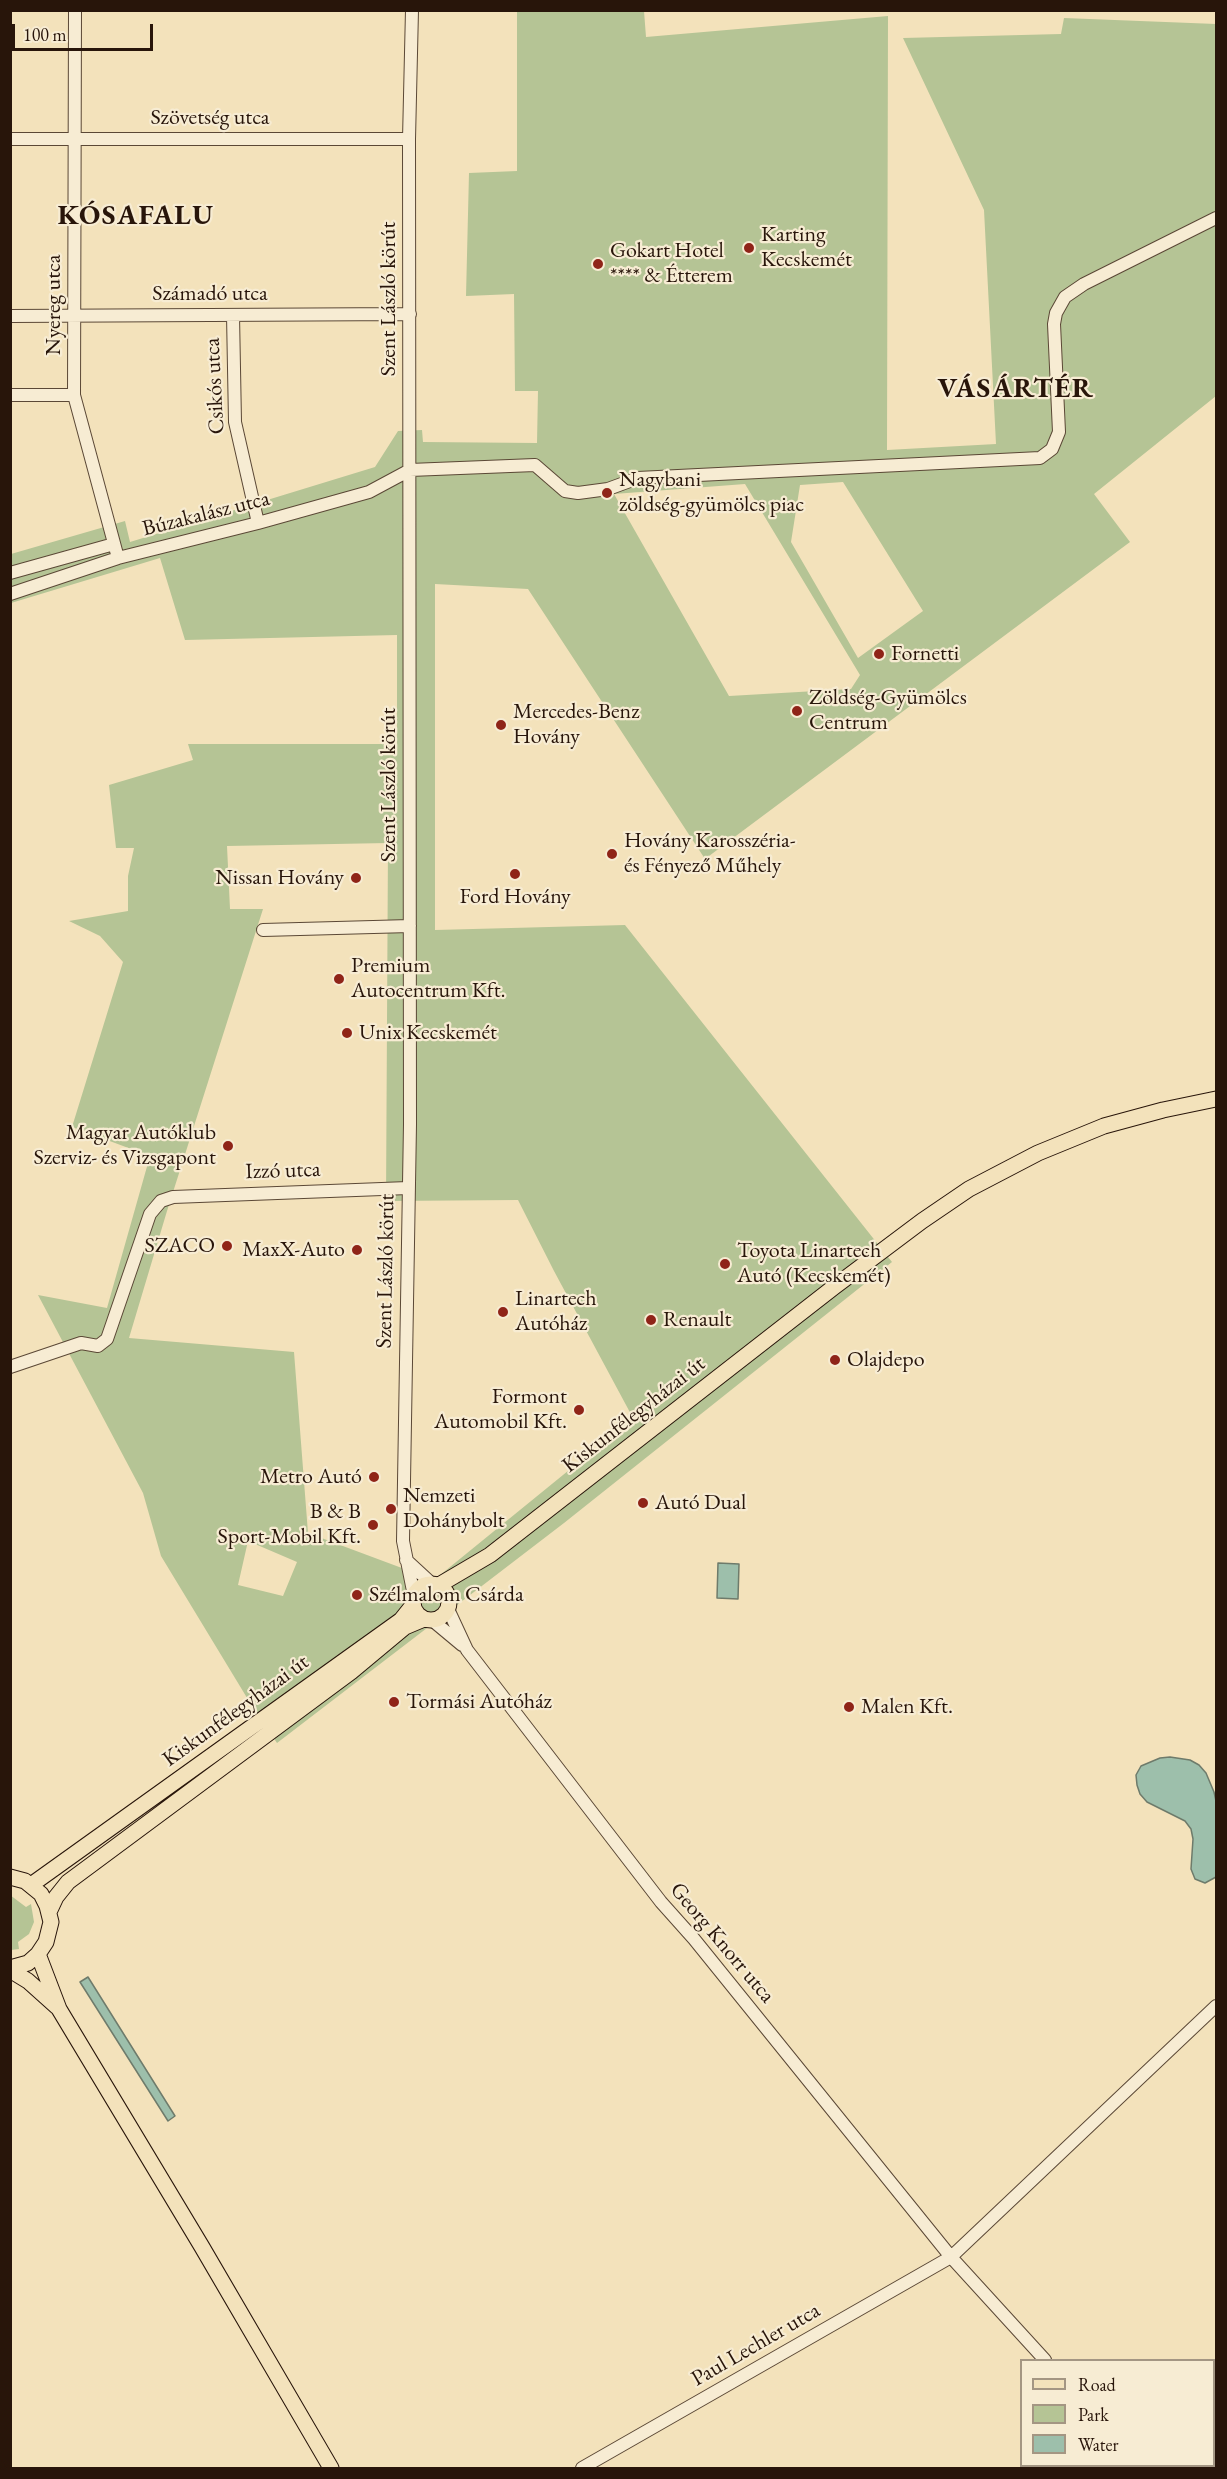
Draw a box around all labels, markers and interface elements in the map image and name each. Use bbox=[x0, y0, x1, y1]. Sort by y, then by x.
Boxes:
scale bar bbox=[15, 12, 156, 50]
text: 100 m bbox=[23, 23, 67, 46]
street label: Szövetség utca bbox=[150, 105, 270, 131]
district label: KÓSAFALU bbox=[57, 199, 215, 233]
street label: Szent László körút bbox=[376, 222, 402, 376]
place label: Karting Kecskemét bbox=[761, 222, 852, 274]
place label: Gokart Hotel **** & Étterem bbox=[610, 238, 733, 290]
marker: Karting Kecskemét bbox=[742, 241, 756, 255]
street label: Nyereg utca bbox=[41, 255, 67, 355]
marker: Gokart Hotel **** & Étterem bbox=[591, 257, 605, 271]
street label: Számadó utca bbox=[152, 281, 268, 307]
street label: Csikós utca bbox=[199, 337, 231, 435]
district label: VÁSÁRTÉR bbox=[937, 372, 1095, 406]
place label: Nagybani zöldség-gyümölcs piac bbox=[619, 467, 804, 518]
street label: Búzakalász utca bbox=[140, 485, 272, 543]
marker: Nagybani zöldség-gyümölcs piac bbox=[600, 486, 614, 500]
place label: Fornetti bbox=[891, 641, 959, 667]
marker: Fornetti bbox=[872, 647, 886, 661]
place label: Zöldség-Gyümölcs Centrum bbox=[809, 685, 967, 736]
place label: Mercedes-Benz Hovány bbox=[513, 699, 639, 750]
marker: Zöldség-Gyümölcs Centrum bbox=[790, 704, 804, 718]
street label: Szent László körút bbox=[376, 708, 402, 862]
marker: Mercedes-Benz Hovány bbox=[494, 718, 508, 732]
place label: Hovány Karosszéria- és Fényező Műhely bbox=[624, 828, 796, 879]
marker: Hovány Karosszéria- és Fényező Műhely bbox=[605, 847, 619, 861]
place label: Nissan Hovány bbox=[215, 865, 344, 891]
marker: Ford Hovány bbox=[508, 867, 522, 881]
marker: Nissan Hovány bbox=[349, 871, 363, 885]
place label: Ford Hovány bbox=[459, 884, 571, 910]
place label: Premium Autocentrum Kft. bbox=[351, 953, 506, 1004]
marker: Premium Autocentrum Kft. bbox=[332, 972, 346, 986]
place label: Unix Kecskemét bbox=[359, 1020, 497, 1046]
marker: Unix Kecskemét bbox=[340, 1026, 354, 1040]
place label: Magyar Autóklub Szerviz- és Vizsgapont bbox=[33, 1120, 216, 1172]
marker: Magyar Autóklub Szerviz- és Vizsgapont bbox=[221, 1139, 235, 1153]
street label: Izzó utca bbox=[245, 1156, 321, 1186]
street label: Szent László körút bbox=[371, 1193, 401, 1349]
place label: SZACO bbox=[145, 1233, 215, 1259]
place label: MaxX-Auto bbox=[242, 1237, 345, 1263]
place label: Toyota Linartech Autó (Kecskemét) bbox=[737, 1238, 891, 1290]
marker: SZACO bbox=[220, 1239, 234, 1253]
marker: MaxX-Auto bbox=[350, 1243, 364, 1257]
marker: Toyota Linartech Autó (Kecskemét) bbox=[718, 1257, 732, 1271]
place label: Linartech Autóház bbox=[515, 1286, 597, 1338]
marker: Linartech Autóház bbox=[496, 1305, 510, 1319]
place label: Renault bbox=[663, 1307, 731, 1333]
marker: Renault bbox=[644, 1313, 658, 1327]
place label: Olajdepo bbox=[847, 1347, 925, 1373]
street label: Kiskunfélegyházai út bbox=[557, 1351, 711, 1479]
marker: Olajdepo bbox=[828, 1353, 842, 1367]
place label: Formont Automobil Kft. bbox=[434, 1384, 567, 1436]
marker: Formont Automobil Kft. bbox=[572, 1403, 586, 1417]
place label: Metro Autó bbox=[260, 1464, 362, 1490]
marker: Metro Autó bbox=[367, 1470, 381, 1484]
place label: Nemzeti Dohánybolt bbox=[403, 1483, 505, 1534]
place label: Autó Dual bbox=[655, 1490, 746, 1516]
marker: Autó Dual bbox=[636, 1496, 650, 1510]
place label: B & B Sport-Mobil Kft. bbox=[218, 1499, 361, 1550]
marker: Nemzeti Dohánybolt bbox=[384, 1502, 398, 1516]
marker: B & B Sport-Mobil Kft. bbox=[366, 1518, 380, 1532]
place label: Szélmalom Csárda bbox=[369, 1582, 524, 1608]
marker: Szélmalom Csárda bbox=[350, 1588, 364, 1602]
street label: Kiskunfélegyházai út bbox=[158, 1649, 314, 1773]
place label: Tormási Autóház bbox=[406, 1689, 552, 1715]
place label: Malen Kft. bbox=[861, 1694, 953, 1720]
marker: Tormási Autóház bbox=[387, 1695, 401, 1709]
marker: Malen Kft. bbox=[842, 1700, 856, 1714]
street label: Georg Knorr utca bbox=[664, 1877, 780, 2009]
street label: Paul Lechler utca bbox=[687, 2298, 825, 2392]
legend bbox=[1020, 2359, 1215, 2467]
text: Road bbox=[1078, 2373, 1116, 2396]
text: Park bbox=[1078, 2403, 1109, 2426]
text: Water bbox=[1078, 2433, 1119, 2456]

